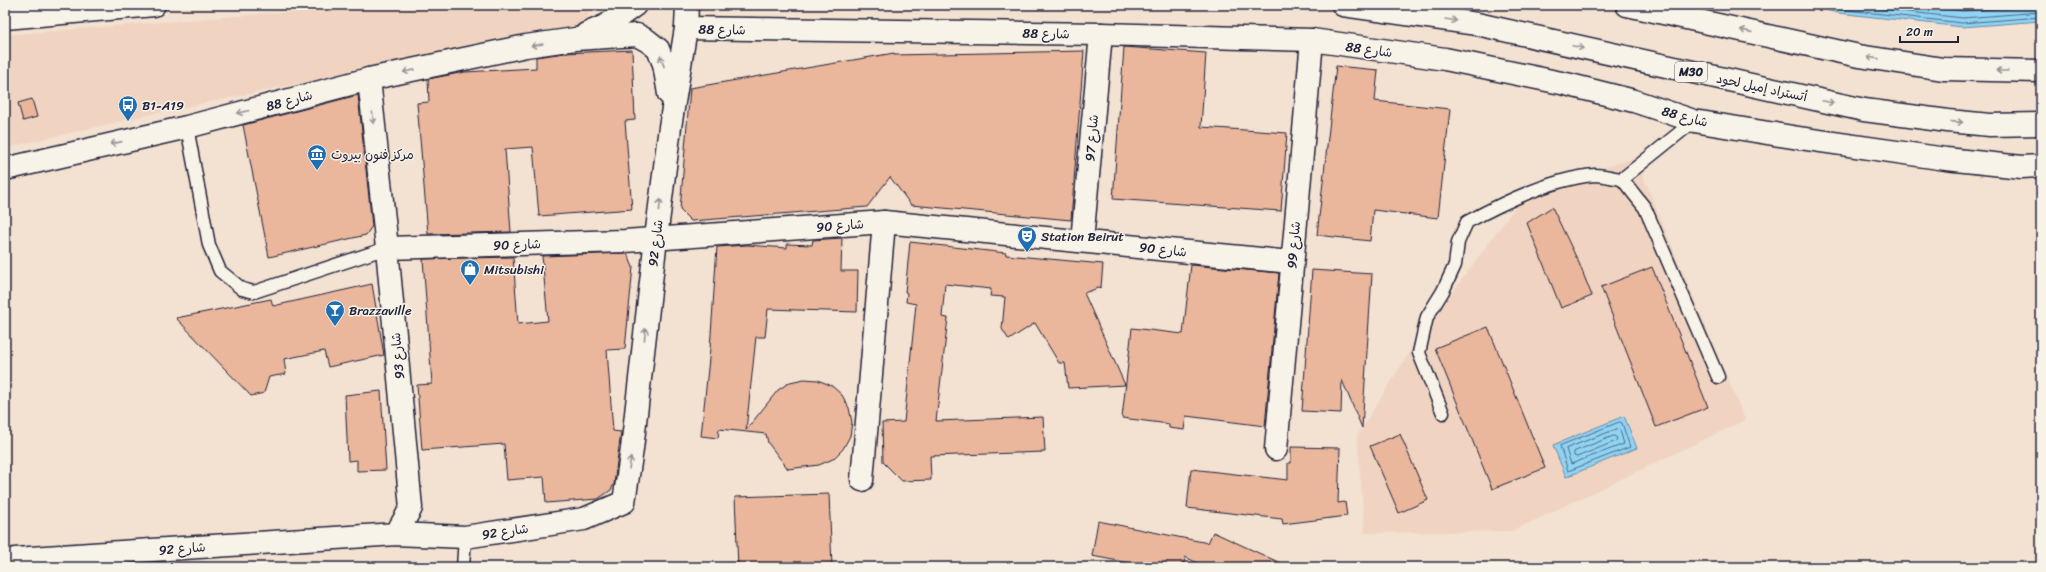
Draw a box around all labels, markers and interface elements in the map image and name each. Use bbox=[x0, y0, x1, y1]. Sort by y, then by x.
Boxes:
one-way arrow bbox=[1444, 16, 1457, 24]
street label: شارع 88 bbox=[698, 18, 746, 41]
scale bar bbox=[1900, 18, 1958, 44]
text: 20 m bbox=[1906, 21, 1933, 43]
street label: شارع 88 bbox=[1022, 22, 1070, 45]
one-way arrow bbox=[1740, 27, 1753, 35]
street label: شارع 88 bbox=[1344, 35, 1394, 64]
one-way arrow bbox=[531, 41, 544, 49]
one-way arrow bbox=[1572, 43, 1585, 51]
one-way arrow bbox=[1867, 54, 1880, 62]
one-way arrow bbox=[658, 55, 666, 67]
road number: M30 bbox=[1675, 62, 1707, 82]
one-way arrow bbox=[403, 67, 416, 75]
street label: أتستراد إميل لحود bbox=[1714, 67, 1810, 109]
one-way arrow bbox=[1996, 67, 2009, 75]
street label: شارع 88 bbox=[263, 83, 315, 118]
bus stop icon: B1-A19 bbox=[117, 94, 139, 122]
place label: B1-A19 bbox=[142, 94, 184, 117]
one-way arrow bbox=[1822, 98, 1835, 106]
street label: شارع 88 bbox=[1659, 99, 1711, 134]
one-way arrow bbox=[236, 109, 249, 117]
one-way arrow bbox=[369, 111, 377, 124]
street label: شارع 97 bbox=[1078, 114, 1105, 162]
one-way arrow bbox=[1950, 119, 1963, 126]
one-way arrow bbox=[110, 140, 123, 148]
museum icon: مركز فنون بيروت bbox=[306, 143, 328, 171]
place label: مركز فنون بيروت bbox=[331, 143, 414, 166]
one-way arrow bbox=[656, 199, 664, 212]
street label: شارع 90 bbox=[815, 212, 865, 239]
street label: شارع 92 bbox=[641, 218, 670, 268]
street label: شارع 99 bbox=[1280, 220, 1307, 270]
theatre icon: Station Beirut bbox=[1016, 225, 1038, 253]
place label: Station Beirut bbox=[1041, 225, 1124, 248]
street label: شارع 90 bbox=[493, 232, 541, 257]
street label: شارع 90 bbox=[1138, 236, 1188, 263]
shop icon: Mitsubishi bbox=[459, 258, 481, 286]
place label: Mitsubishi bbox=[484, 258, 544, 281]
bar icon: Brazzaville bbox=[324, 299, 346, 327]
place label: Brazzaville bbox=[349, 299, 412, 322]
one-way arrow bbox=[641, 328, 648, 341]
street label: شارع 93 bbox=[384, 332, 411, 380]
one-way arrow bbox=[626, 457, 634, 470]
street label: شارع 92 bbox=[480, 517, 530, 546]
street label: شارع 92 bbox=[158, 535, 206, 562]

